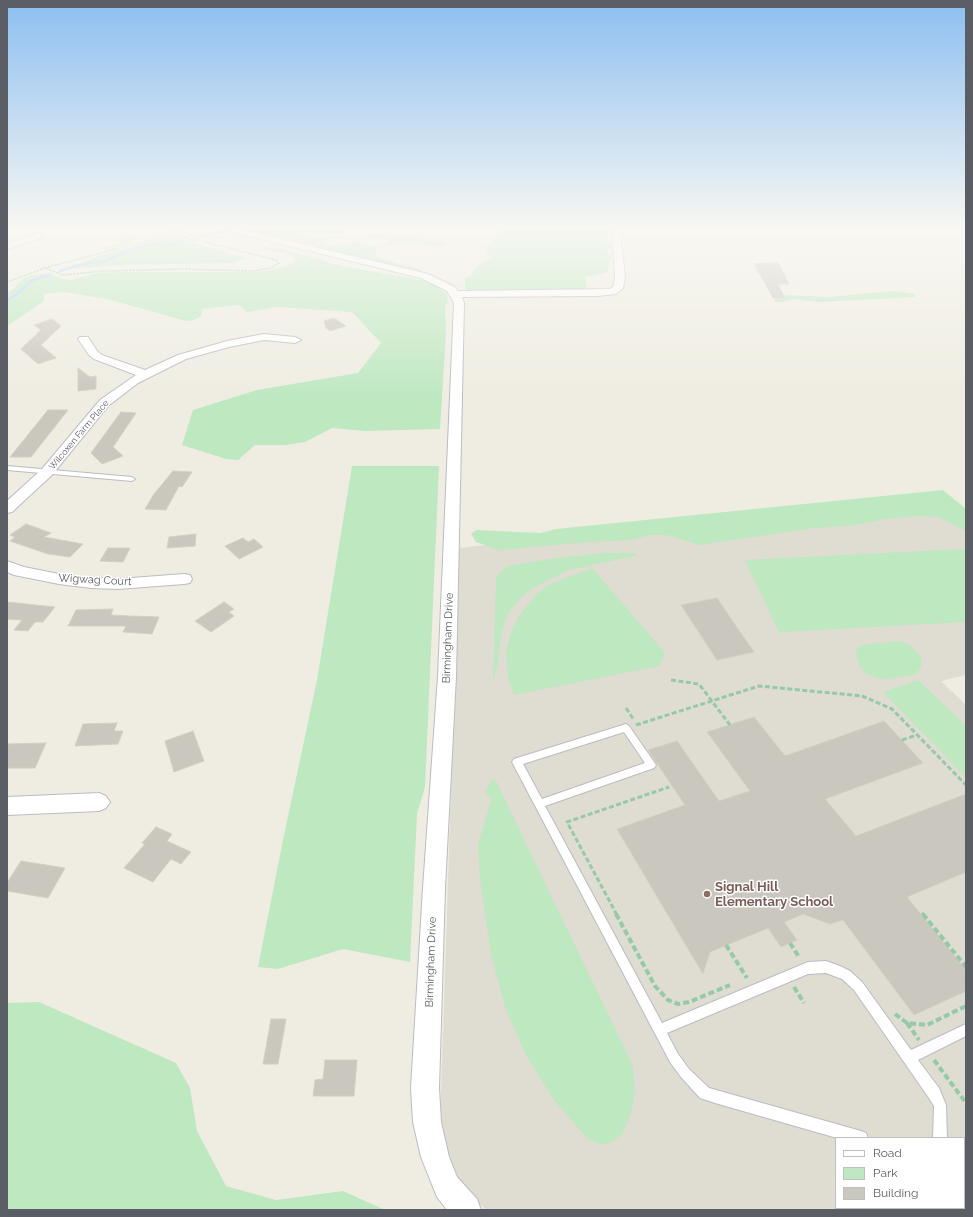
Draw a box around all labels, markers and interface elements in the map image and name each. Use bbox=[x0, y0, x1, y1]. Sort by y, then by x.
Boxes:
street label: Wilcoxen Farm Place bbox=[47, 398, 111, 472]
street label: Wigwag Court bbox=[58, 571, 132, 589]
street label: Birmingham Drive bbox=[440, 592, 456, 684]
place label: Signal Hill Elementary School bbox=[715, 879, 833, 910]
marker: Signal Hill Elementary School bbox=[702, 889, 712, 899]
street label: Birmingham Drive bbox=[423, 916, 439, 1008]
legend bbox=[835, 1137, 965, 1209]
text: Road bbox=[873, 1146, 902, 1160]
text: Park bbox=[873, 1166, 898, 1180]
text: Building bbox=[873, 1186, 919, 1200]

